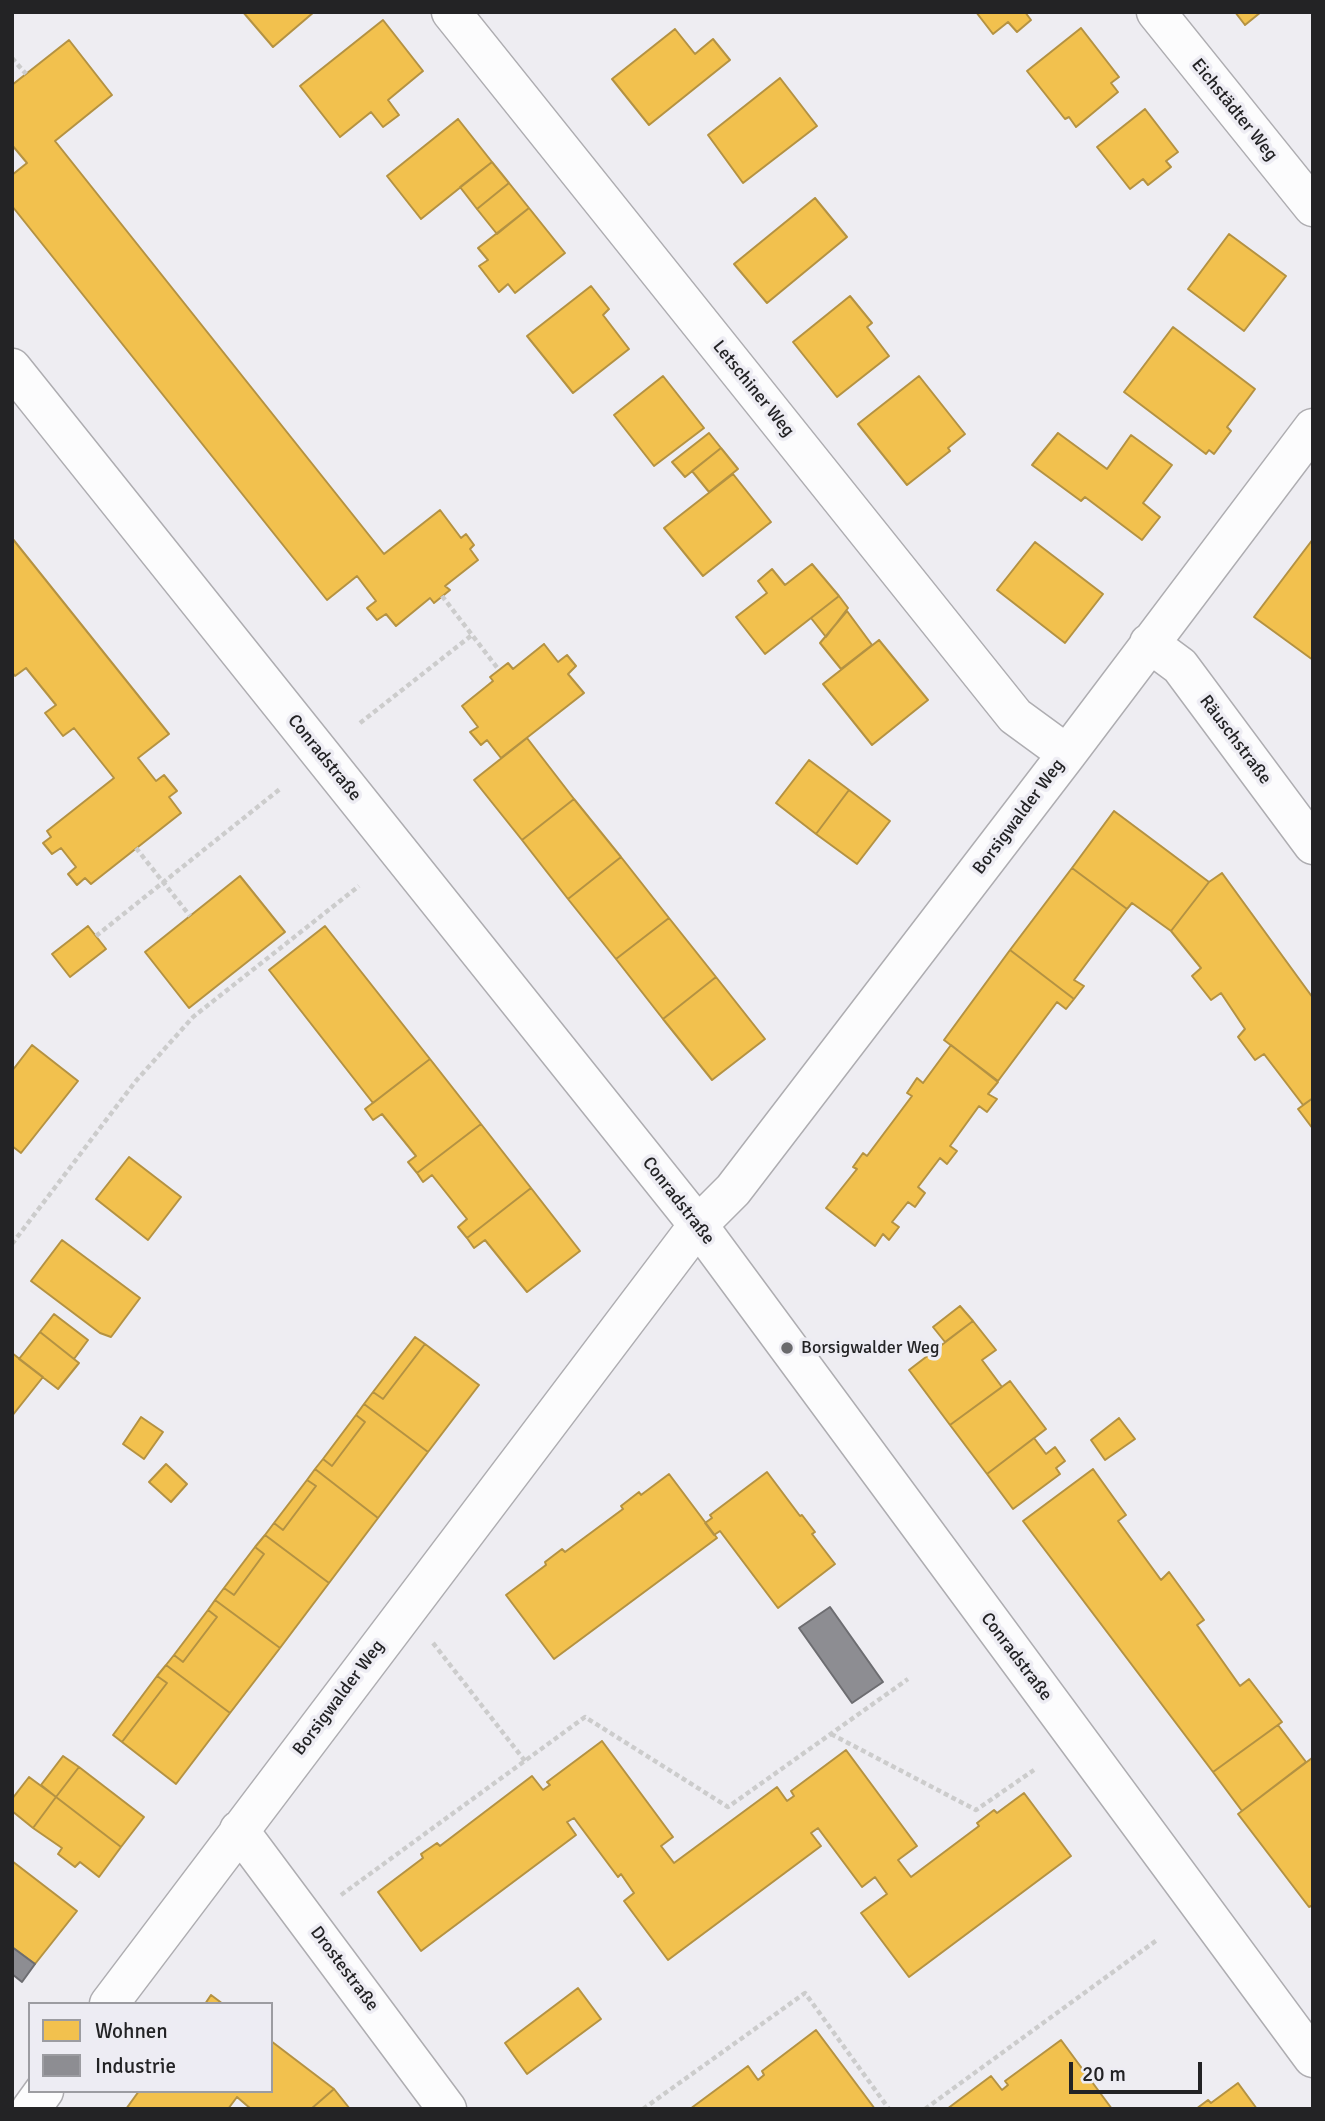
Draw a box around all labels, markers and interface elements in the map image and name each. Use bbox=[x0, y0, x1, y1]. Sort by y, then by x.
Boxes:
street label: Eichstädter Weg bbox=[1186, 55, 1282, 165]
street label: Letschiner Weg bbox=[708, 336, 798, 442]
street label: Räuschstraße bbox=[1195, 691, 1275, 789]
street label: Conradstraße bbox=[283, 710, 365, 806]
street label: Borsigwalder Weg bbox=[969, 755, 1069, 879]
street label: Conradstraße bbox=[637, 1153, 719, 1249]
place label: Borsigwalder Weg bbox=[801, 1337, 940, 1359]
marker: Borsigwalder Weg bbox=[779, 1340, 795, 1356]
street label: Conradstraße bbox=[976, 1609, 1056, 1705]
street label: Borsigwalder Weg bbox=[289, 1636, 389, 1760]
street label: Drostestraße bbox=[305, 1922, 383, 2016]
legend bbox=[28, 2002, 273, 2093]
text: Wohnen bbox=[95, 2018, 168, 2044]
scale bar bbox=[1073, 2048, 1206, 2092]
text: Industrie bbox=[95, 2053, 176, 2079]
text: 20 m bbox=[1082, 2061, 1126, 2087]

